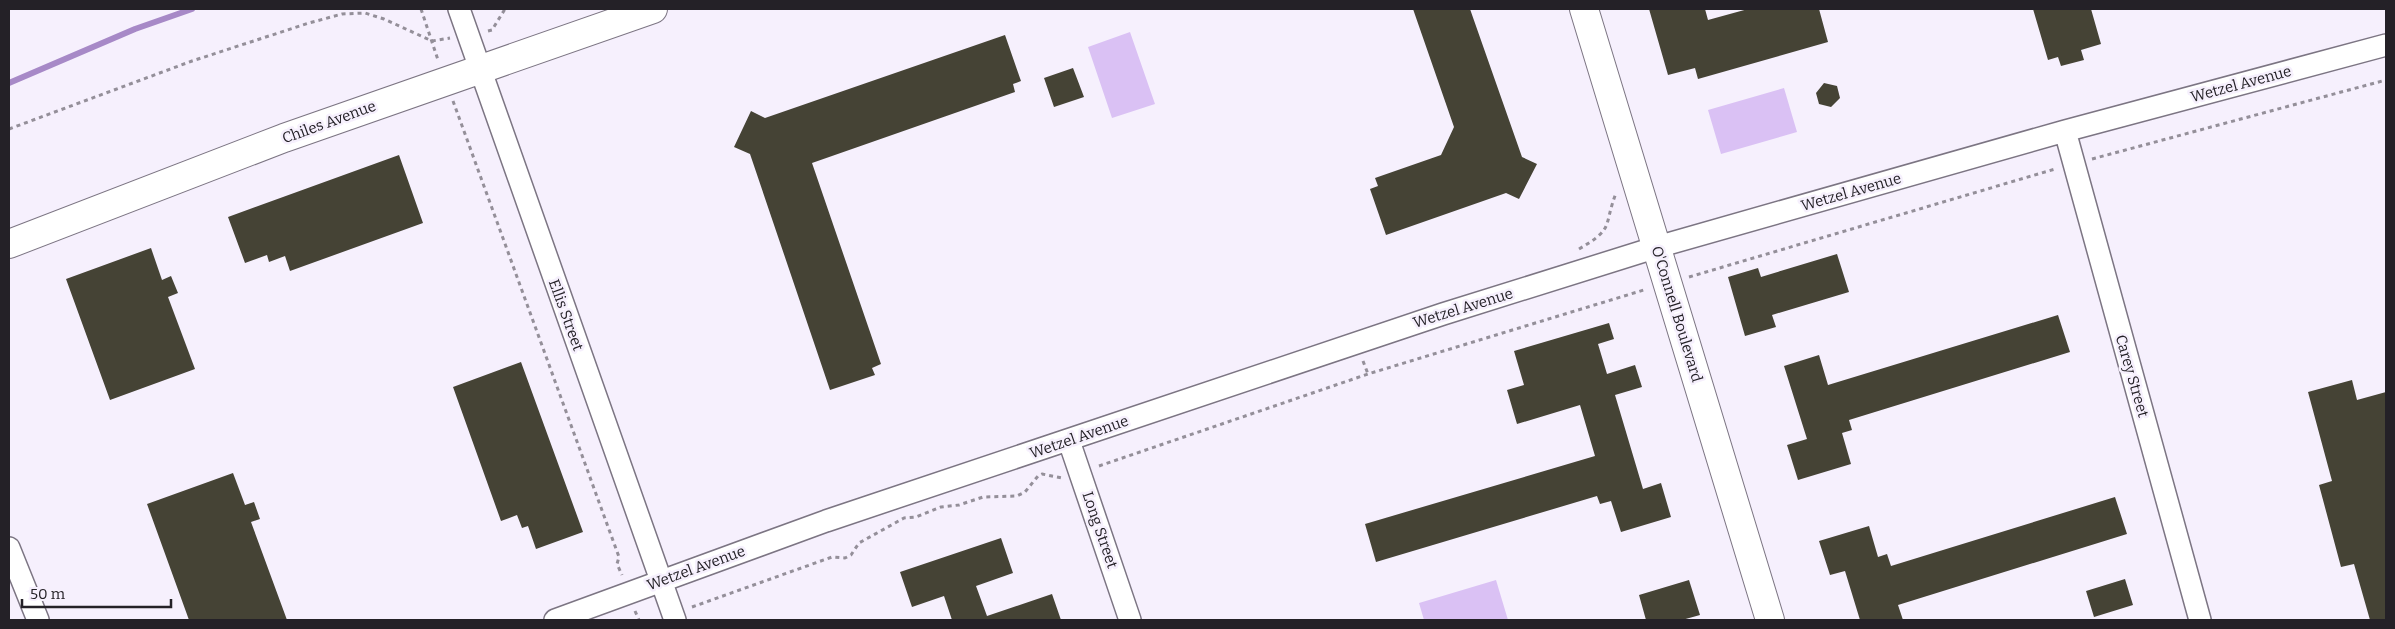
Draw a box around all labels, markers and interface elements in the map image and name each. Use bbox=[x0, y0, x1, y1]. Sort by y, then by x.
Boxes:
street label: Wetzel Avenue bbox=[2189, 62, 2293, 106]
street label: Chiles Avenue bbox=[280, 97, 378, 147]
street label: Wetzel Avenue bbox=[1799, 169, 1903, 215]
street label: O'Connell Boulevard bbox=[1648, 244, 1706, 384]
street label: Ellis Street bbox=[545, 277, 587, 354]
street label: Wetzel Avenue bbox=[1411, 284, 1515, 332]
street label: Carey Street bbox=[2112, 333, 2153, 420]
street label: Wetzel Avenue bbox=[1027, 412, 1131, 462]
street label: Long Street bbox=[1078, 489, 1122, 571]
street label: Wetzel Avenue bbox=[644, 542, 748, 594]
scale bar bbox=[22, 576, 171, 608]
text: 50 m bbox=[30, 585, 66, 603]

